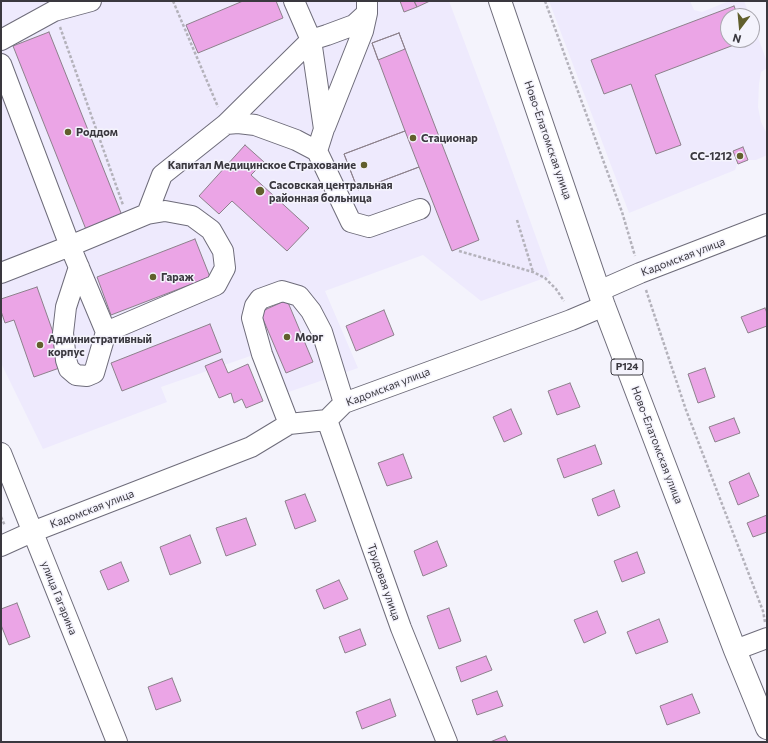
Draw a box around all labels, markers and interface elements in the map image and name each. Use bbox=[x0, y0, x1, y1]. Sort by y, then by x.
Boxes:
north arrow bbox=[720, 8, 760, 48]
text: N bbox=[731, 32, 743, 46]
street label: Ново-Елатомская улица bbox=[521, 79, 575, 201]
place label: Роддом bbox=[76, 125, 118, 139]
marker: Роддом bbox=[63, 127, 73, 137]
place label: Стационар bbox=[421, 131, 478, 145]
marker: Стационар bbox=[408, 133, 418, 143]
place label: СС-1212 bbox=[690, 149, 732, 163]
marker: СС-1212 bbox=[735, 151, 745, 161]
place label: Капитал Медицинское Страхование bbox=[168, 158, 356, 172]
marker: Капитал Медицинское Страхование bbox=[359, 160, 369, 170]
place label: Сасовская центральная районная больница bbox=[269, 178, 393, 204]
marker: Сасовская центральная районная больница bbox=[254, 185, 266, 197]
street label: Кадомская улица bbox=[639, 235, 727, 279]
place label: Гараж bbox=[161, 270, 194, 284]
marker: Гараж bbox=[148, 272, 158, 282]
place label: Морг bbox=[295, 330, 323, 344]
place label: Административный корпус bbox=[48, 332, 152, 358]
marker: Морг bbox=[282, 332, 292, 342]
marker: Административный корпус bbox=[35, 340, 45, 350]
road number: Р124 bbox=[611, 359, 643, 375]
street label: Кадомская улица bbox=[344, 365, 432, 409]
street label: Ново-Елатомская улица bbox=[628, 384, 686, 506]
street label: Кадомская улица bbox=[48, 487, 136, 531]
street label: Трудовая улица bbox=[365, 542, 403, 622]
street label: улица Гагарина bbox=[38, 559, 80, 637]

